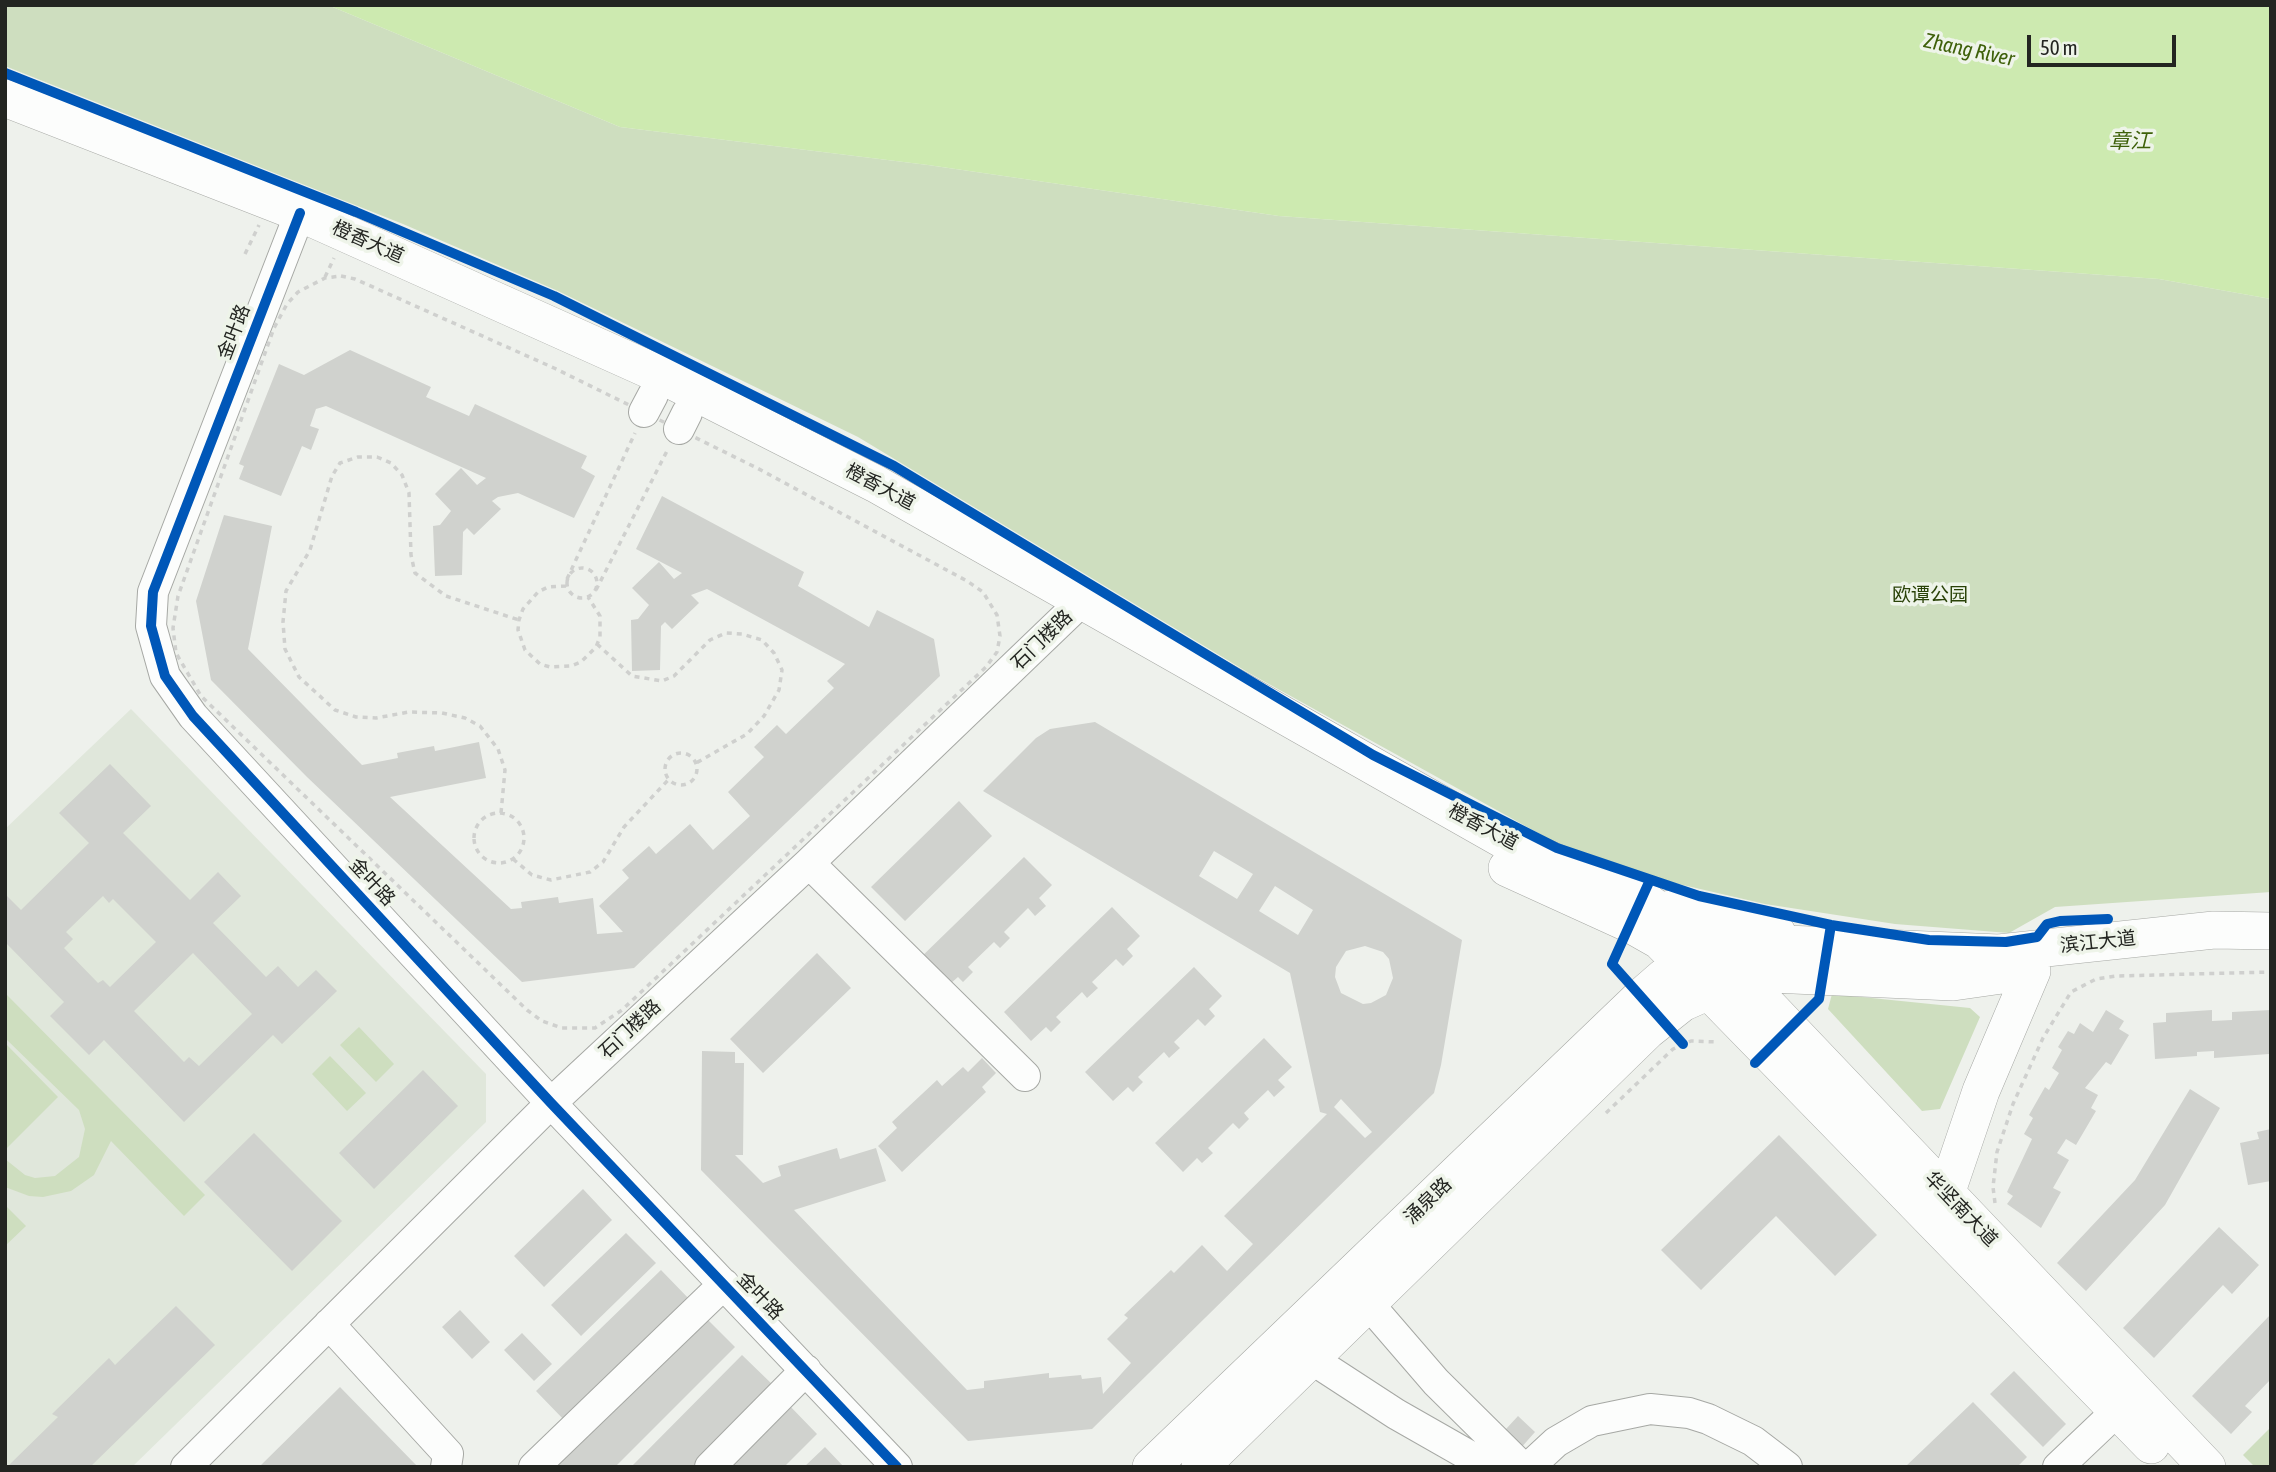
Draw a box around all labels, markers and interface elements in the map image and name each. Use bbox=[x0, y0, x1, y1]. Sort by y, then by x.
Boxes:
scale bar bbox=[2031, 21, 2180, 65]
water label: Zhang River bbox=[1921, 28, 2017, 72]
text: 50 m bbox=[2040, 35, 2078, 59]
water label: 章江 bbox=[2109, 128, 2151, 154]
street label: 橙香大道 bbox=[329, 216, 407, 268]
street label: 金叶路 bbox=[213, 301, 255, 363]
street label: 橙香大道 bbox=[841, 459, 919, 515]
park label: 欧谭公园 bbox=[1892, 584, 1968, 606]
street label: 石门楼路 bbox=[1007, 605, 1077, 675]
street label: 橙香大道 bbox=[1444, 799, 1522, 855]
street label: 金叶路 bbox=[344, 853, 400, 911]
street label: 滨江大道 bbox=[2059, 927, 2137, 957]
street label: 石门楼路 bbox=[594, 995, 666, 1063]
street label: 华坚南大道 bbox=[1920, 1167, 2002, 1251]
street label: 涌泉路 bbox=[1400, 1173, 1456, 1229]
street label: 金叶路 bbox=[732, 1268, 788, 1324]

